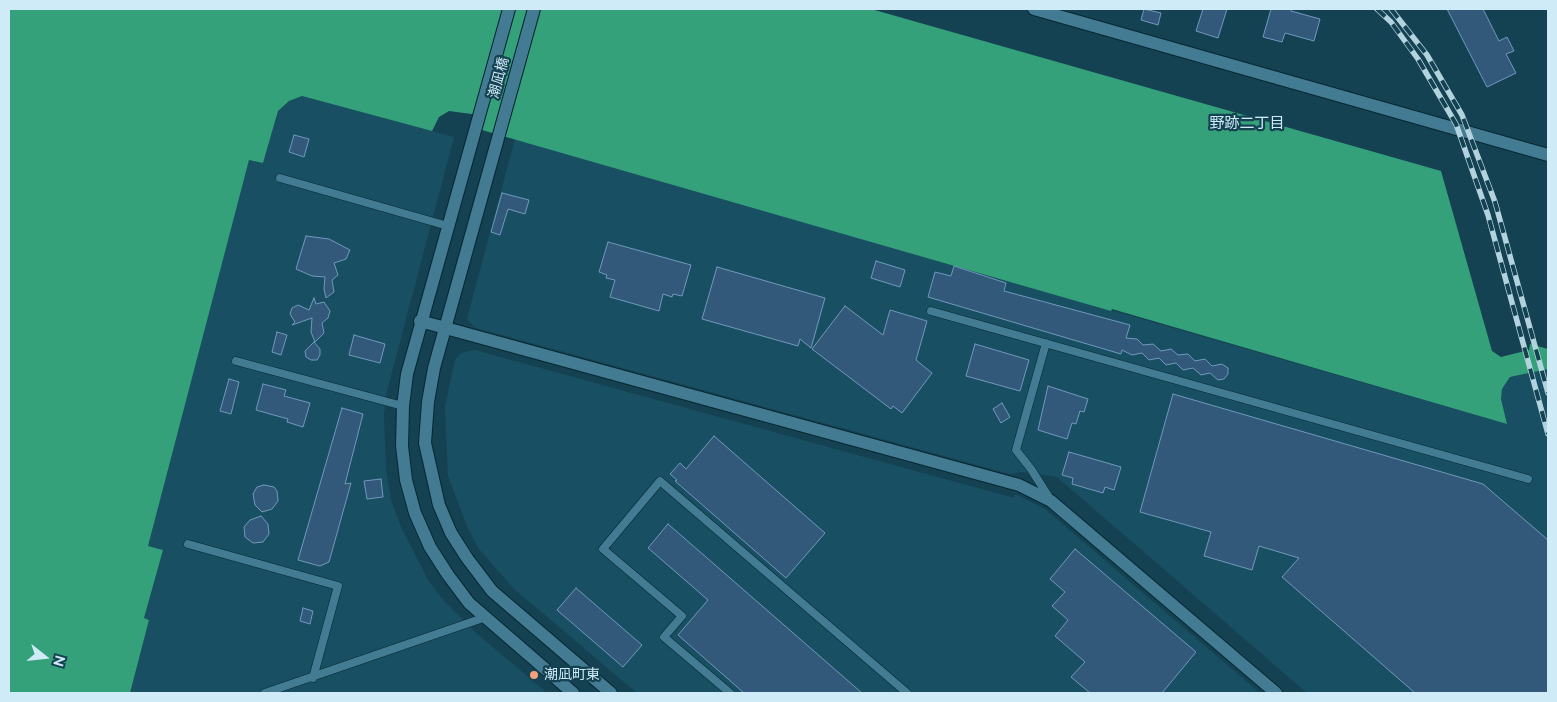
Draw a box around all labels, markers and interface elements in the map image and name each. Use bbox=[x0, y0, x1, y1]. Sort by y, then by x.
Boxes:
street label: 潮凪橋 bbox=[485, 56, 513, 100]
district label: 野跡二丁目 bbox=[1210, 114, 1284, 132]
north arrow bbox=[20, 632, 70, 682]
text: N bbox=[50, 654, 69, 668]
place label: 潮凪町東 bbox=[544, 667, 600, 683]
marker: 潮凪町東 bbox=[528, 669, 540, 681]

